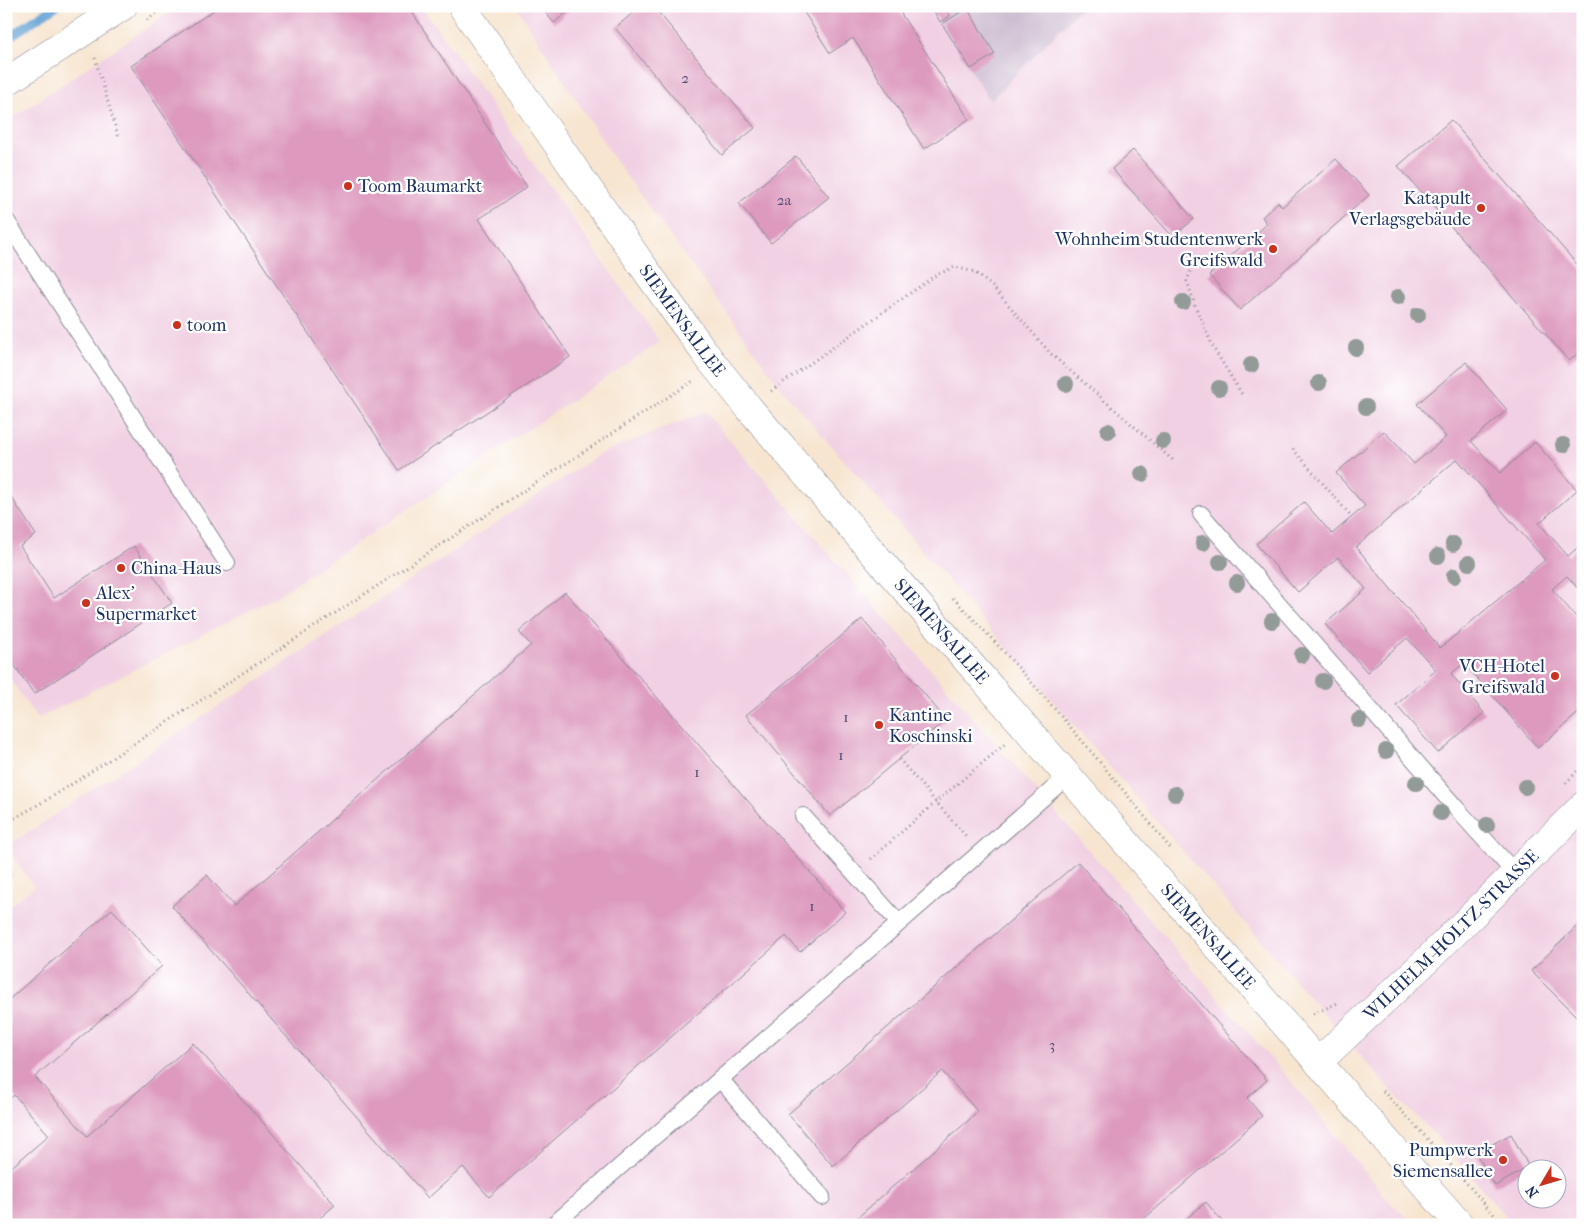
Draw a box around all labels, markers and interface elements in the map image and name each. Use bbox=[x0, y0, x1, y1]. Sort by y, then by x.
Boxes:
house number: 2 bbox=[681, 69, 689, 87]
place label: Toom Baumarkt bbox=[358, 176, 483, 197]
marker: Toom Baumarkt bbox=[342, 180, 354, 192]
place label: Katapult Verlagsgebäude bbox=[1348, 188, 1472, 230]
house number: 2a bbox=[777, 191, 792, 209]
marker: Katapult Verlagsgebäude bbox=[1475, 202, 1487, 214]
place label: Wohnheim Studentenwerk Greifswald bbox=[1054, 229, 1264, 271]
marker: Wohnheim Studentenwerk Greifswald bbox=[1267, 243, 1279, 255]
street label: SIEMENSALLEE bbox=[634, 261, 729, 381]
place label: toom bbox=[187, 315, 227, 336]
marker: toom bbox=[171, 319, 183, 331]
place label: China-Haus bbox=[131, 558, 222, 579]
marker: China-Haus bbox=[115, 562, 127, 574]
street label: SIEMENSALLEE bbox=[890, 575, 993, 689]
place label: Alex' Supermarket bbox=[95, 583, 197, 625]
marker: Alex' Supermarket bbox=[80, 597, 92, 609]
place label: VCH-Hotel Greifswald bbox=[1458, 656, 1545, 698]
marker: VCH-Hotel Greifswald bbox=[1549, 670, 1561, 682]
place label: Kantine Koschinski bbox=[889, 705, 973, 747]
house number: 1 bbox=[843, 708, 849, 726]
marker: Kantine Koschinski bbox=[873, 719, 885, 731]
house number: 1 bbox=[838, 746, 844, 764]
house number: 1 bbox=[694, 763, 700, 781]
street label: WILHELM-HOLTZ-STRASSE bbox=[1359, 846, 1543, 1026]
street label: SIEMENSALLEE bbox=[1156, 880, 1259, 994]
house number: 1 bbox=[809, 897, 815, 915]
house number: 3 bbox=[1049, 1036, 1055, 1054]
place label: Pumpwerk Siemensallee bbox=[1393, 1140, 1494, 1182]
marker: Pumpwerk Siemensallee bbox=[1497, 1154, 1509, 1166]
north arrow bbox=[1516, 1158, 1566, 1208]
text: N bbox=[1522, 1182, 1542, 1201]

